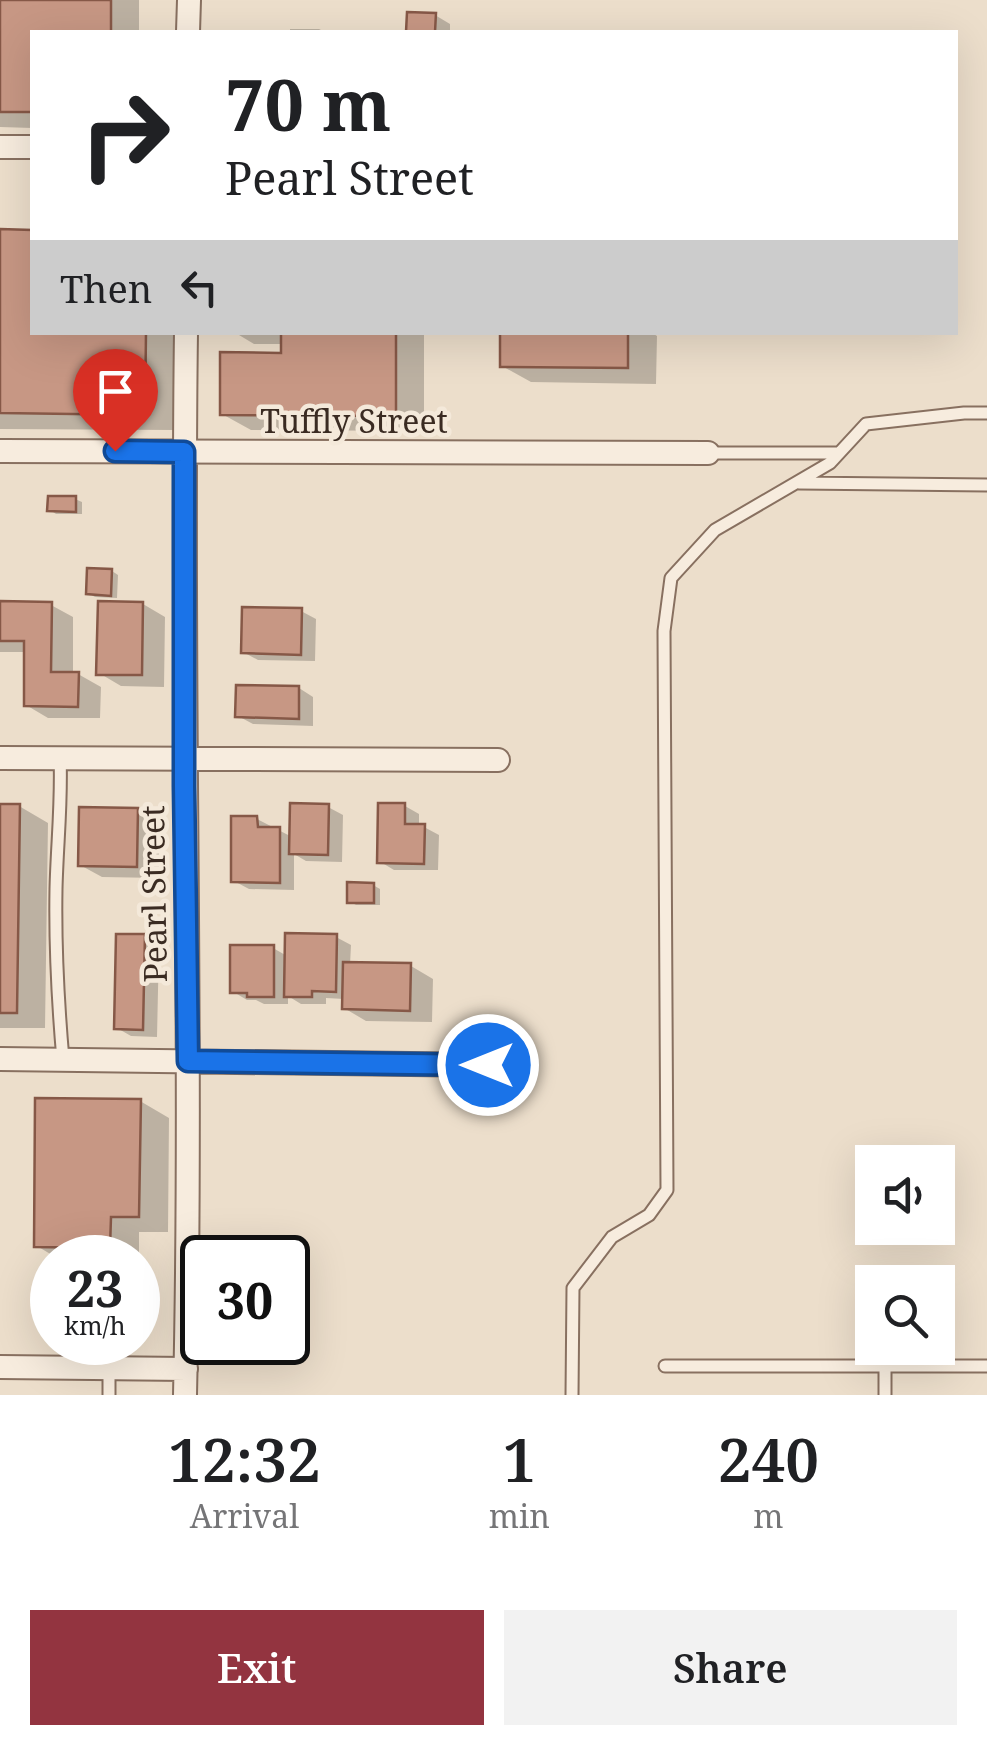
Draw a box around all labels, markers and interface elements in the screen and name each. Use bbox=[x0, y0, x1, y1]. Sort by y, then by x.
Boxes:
text: 70 m bbox=[225, 56, 391, 152]
icon: right bbox=[60, 70, 190, 200]
text: Pearl Street bbox=[225, 147, 474, 208]
icon: left bbox=[172, 260, 227, 315]
text: Then bbox=[60, 262, 152, 314]
pin bbox=[73, 349, 158, 452]
icon: arrive bbox=[88, 364, 143, 419]
street label: Tuffly Street bbox=[260, 399, 448, 442]
street label: Pearl Street bbox=[130, 805, 176, 983]
position arrow bbox=[436, 1013, 540, 1117]
map controls bbox=[855, 1145, 955, 1365]
button: sound bbox=[855, 1145, 955, 1245]
speed limit sign: 30 bbox=[180, 1235, 310, 1365]
text: 23 bbox=[67, 1254, 123, 1322]
button: search bbox=[855, 1265, 955, 1365]
text: km/h bbox=[64, 1308, 126, 1342]
text: 12:32 bbox=[168, 1418, 321, 1500]
text: 1 bbox=[502, 1418, 536, 1500]
text: 240 bbox=[718, 1418, 819, 1500]
text: Arrival bbox=[190, 1494, 299, 1537]
text: min bbox=[489, 1494, 550, 1537]
text: m bbox=[753, 1494, 784, 1537]
button: Exit bbox=[30, 1610, 484, 1725]
button: Share bbox=[504, 1610, 957, 1725]

